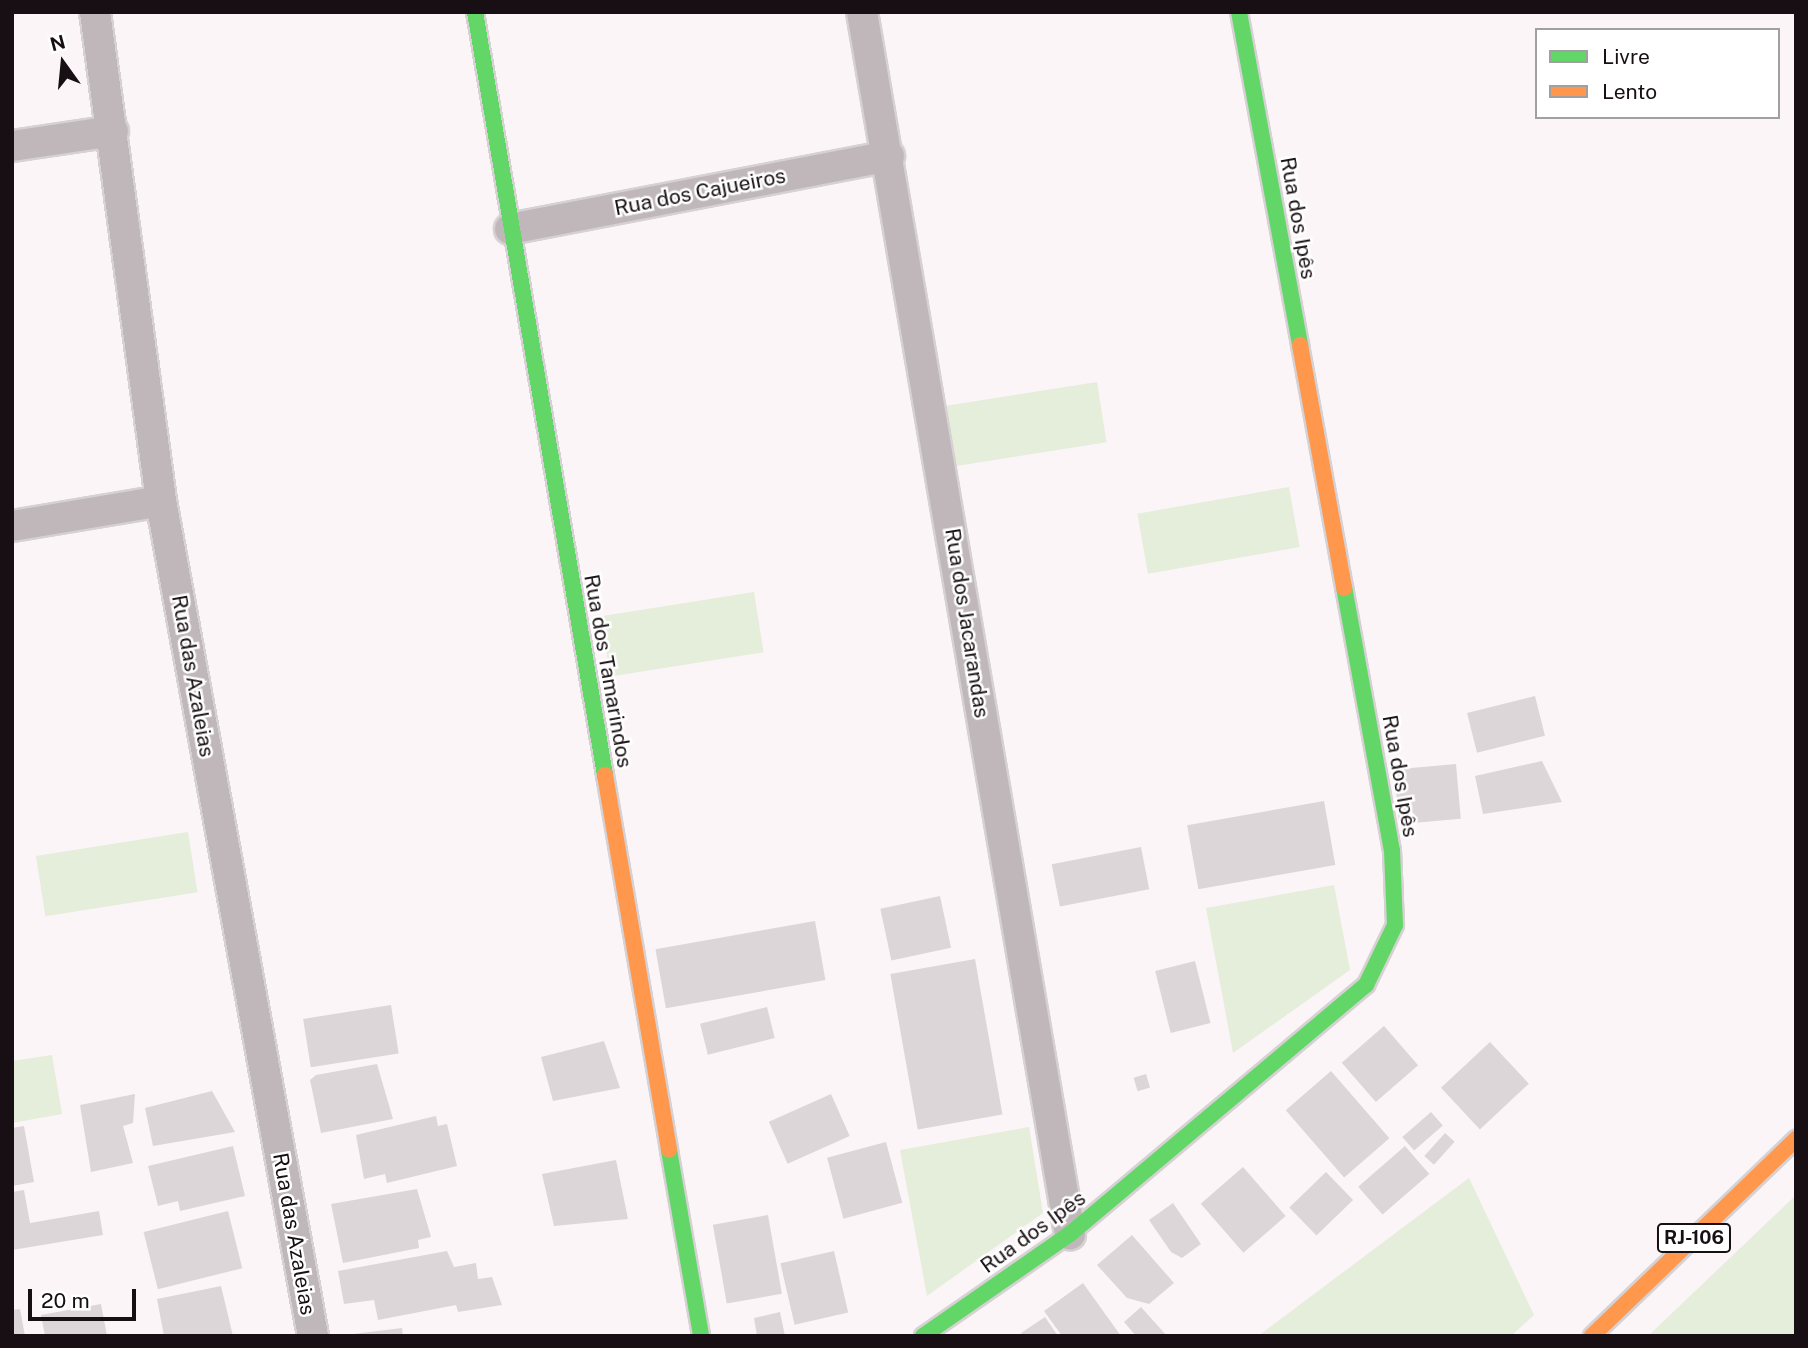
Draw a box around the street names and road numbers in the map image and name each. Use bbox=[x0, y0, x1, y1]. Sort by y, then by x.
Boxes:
street label: Rua dos Ipês bbox=[1275, 155, 1321, 281]
street label: Rua dos Cajueiros bbox=[612, 163, 788, 221]
street label: Rua dos Jacarandas bbox=[940, 526, 994, 720]
street label: Rua dos Tamarindos bbox=[579, 572, 637, 770]
street label: Rua das Azaleias bbox=[166, 593, 220, 759]
street label: Rua dos Ipês bbox=[1377, 713, 1423, 839]
street label: Rua das Azaleias bbox=[267, 1151, 321, 1317]
street label: Rua dos Ipês bbox=[975, 1185, 1091, 1279]
road number: RJ-106 bbox=[1656, 1222, 1732, 1254]

